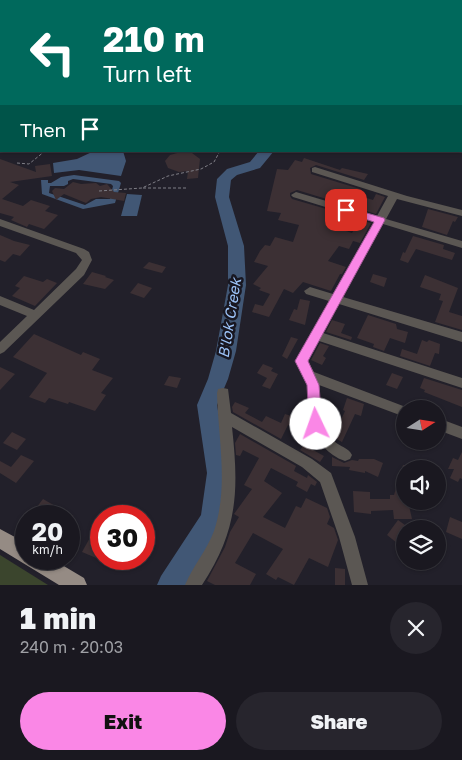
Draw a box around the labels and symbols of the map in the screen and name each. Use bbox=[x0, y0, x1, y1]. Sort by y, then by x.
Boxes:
pin bbox=[325, 189, 367, 231]
water label: B'lok Creek bbox=[214, 275, 244, 359]
position arrow bbox=[289, 397, 341, 449]
north arrow bbox=[396, 400, 446, 450]
speed limit sign: 30 bbox=[90, 505, 155, 570]

